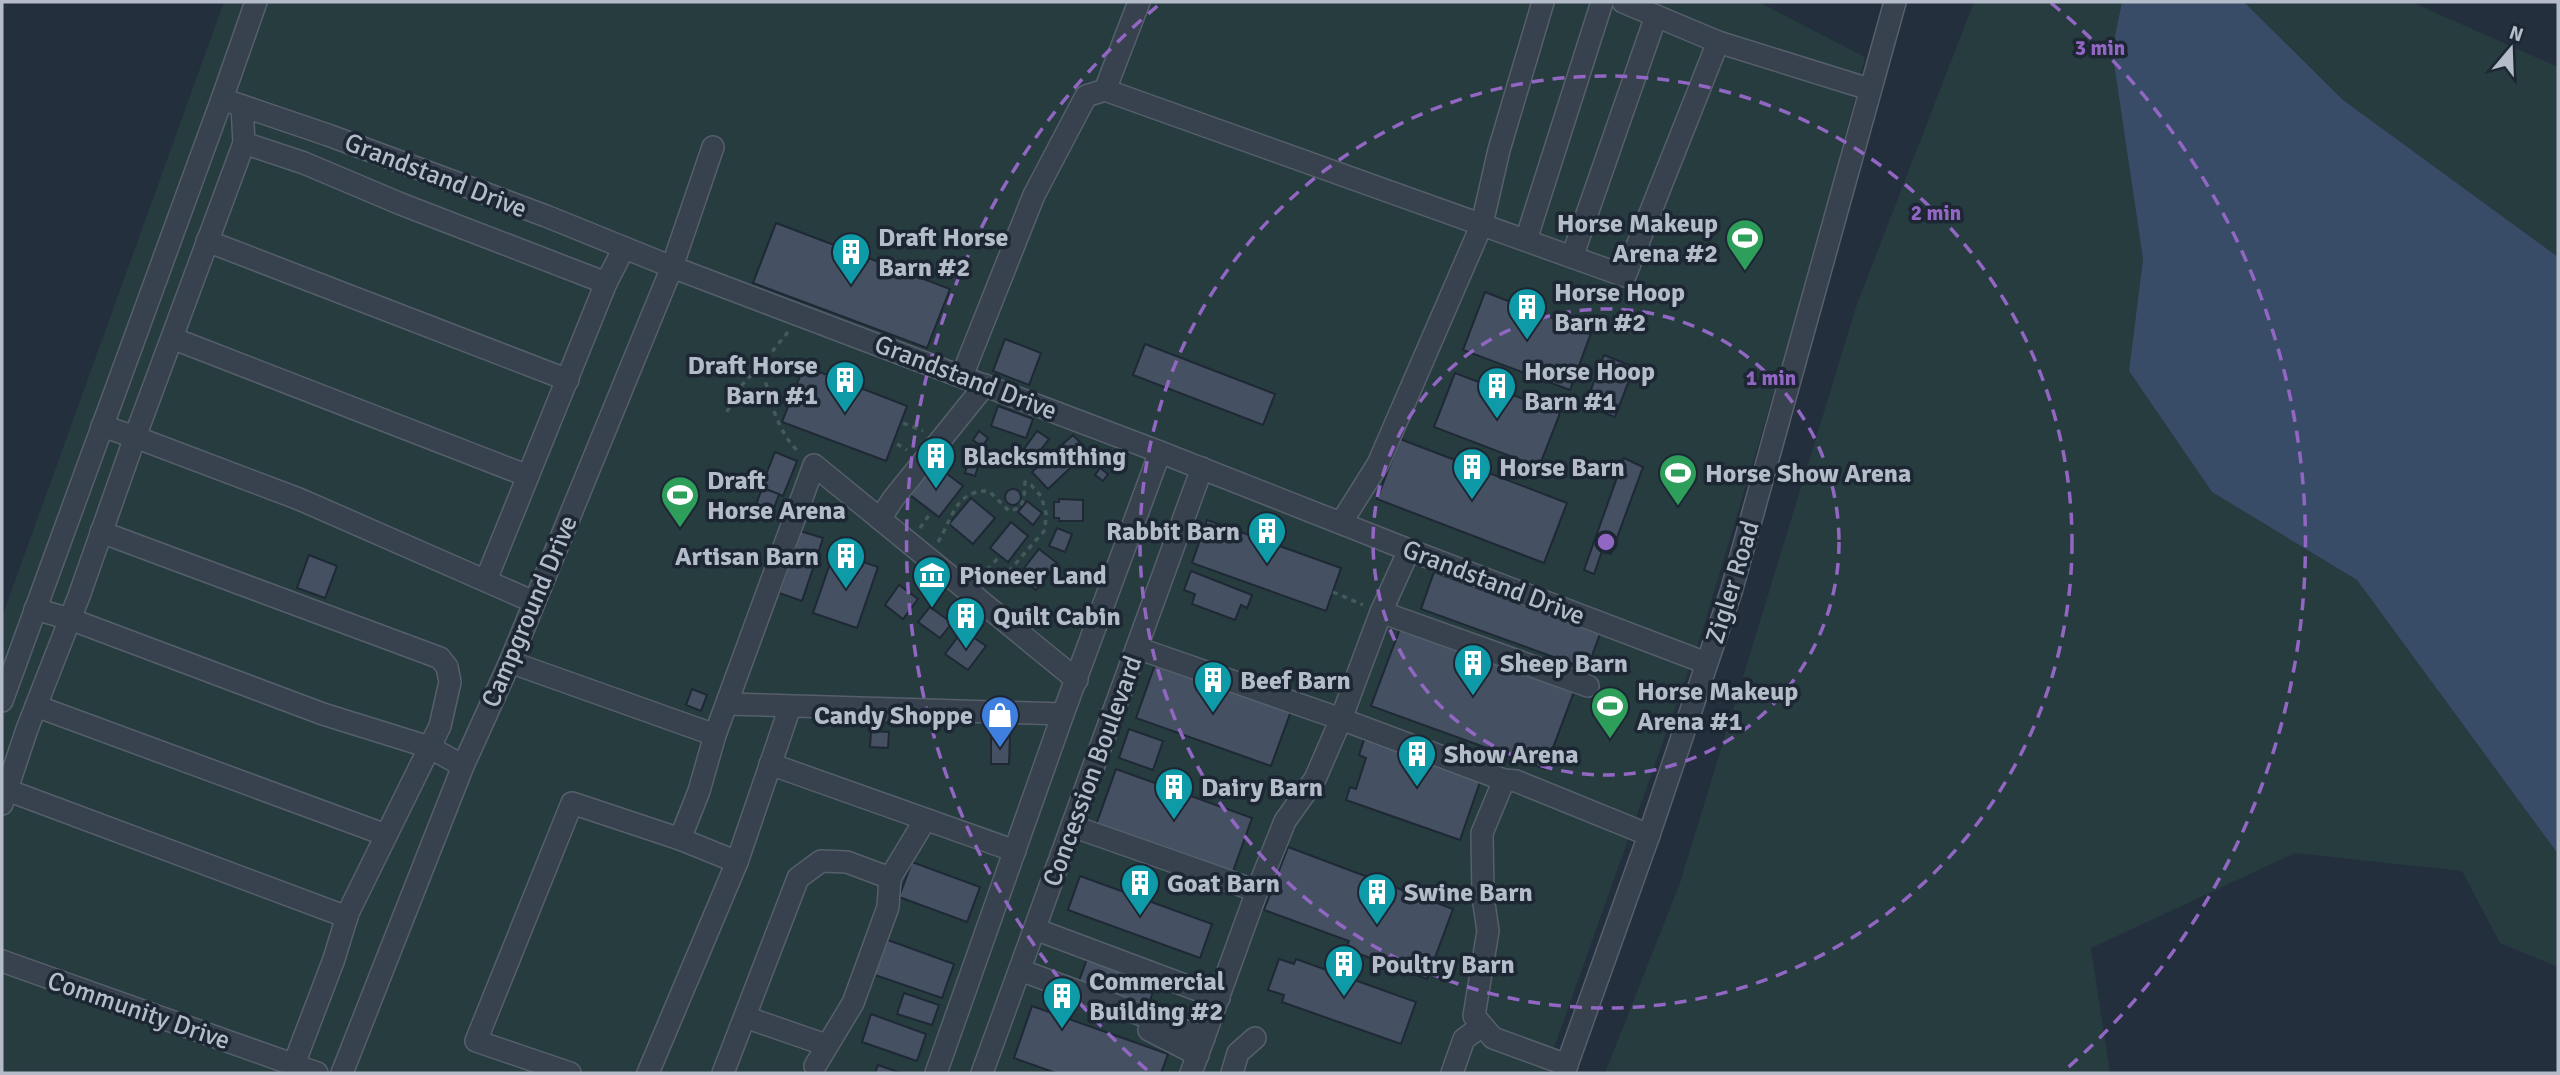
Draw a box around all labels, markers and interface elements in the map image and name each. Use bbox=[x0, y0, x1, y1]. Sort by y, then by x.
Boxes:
north arrow bbox=[2476, 14, 2546, 84]
text: N bbox=[2506, 20, 2526, 47]
text: 3 min bbox=[2075, 35, 2125, 61]
street label: Grandstand Drive bbox=[340, 126, 531, 225]
text: 2 min bbox=[1911, 200, 1961, 226]
place label: Horse Makeup Arena #2 bbox=[1557, 208, 1718, 270]
sports icon: Horse Makeup Arena #2 bbox=[1724, 217, 1766, 272]
place label: Draft Horse Barn #2 bbox=[878, 222, 1009, 284]
building icon: Draft Horse Barn #2 bbox=[830, 231, 872, 286]
place label: Horse Hoop Barn #2 bbox=[1554, 277, 1685, 339]
building icon: Horse Hoop Barn #2 bbox=[1506, 286, 1548, 341]
street label: Grandstand Drive bbox=[870, 328, 1061, 427]
place label: Draft Horse Barn #1 bbox=[688, 350, 818, 412]
place label: Horse Hoop Barn #1 bbox=[1524, 356, 1655, 418]
building icon: Draft Horse Barn #1 bbox=[824, 359, 866, 414]
building icon: Horse Hoop Barn #1 bbox=[1476, 365, 1518, 420]
text: 1 min bbox=[1746, 365, 1796, 391]
building icon: Blacksmithing bbox=[915, 435, 957, 490]
place label: Blacksmithing bbox=[963, 441, 1126, 473]
building icon: Horse Barn bbox=[1451, 446, 1493, 501]
place label: Horse Barn bbox=[1499, 452, 1625, 484]
sports icon: Horse Show Arena bbox=[1657, 452, 1699, 507]
place label: Horse Show Arena bbox=[1705, 458, 1911, 490]
place label: Draft Horse Arena bbox=[707, 465, 846, 527]
sports icon: Draft Horse Arena bbox=[659, 474, 701, 529]
building icon: Rabbit Barn bbox=[1246, 510, 1288, 565]
street label: Campground Drive bbox=[475, 511, 585, 712]
place label: Rabbit Barn bbox=[1106, 516, 1240, 548]
street label: Zigler Road bbox=[1699, 517, 1767, 648]
centre of rings bbox=[1594, 530, 1618, 554]
street label: Grandstand Drive bbox=[1398, 533, 1589, 632]
building icon: Artisan Barn bbox=[825, 535, 867, 590]
place label: Artisan Barn bbox=[675, 541, 819, 573]
museum icon: Pioneer Land bbox=[911, 554, 953, 609]
place label: Pioneer Land bbox=[959, 560, 1107, 592]
building icon: Quilt Cabin bbox=[945, 595, 987, 650]
place label: Quilt Cabin bbox=[993, 601, 1121, 633]
building icon: Sheep Barn bbox=[1452, 642, 1494, 697]
place label: Sheep Barn bbox=[1500, 648, 1628, 680]
street label: Concession Boulevard bbox=[1036, 652, 1150, 891]
building icon: Beef Barn bbox=[1192, 659, 1234, 714]
place label: Beef Barn bbox=[1240, 665, 1351, 697]
place label: Horse Makeup Arena #1 bbox=[1637, 676, 1798, 738]
sports icon: Horse Makeup Arena #1 bbox=[1589, 685, 1631, 740]
shop icon: Candy Shoppe bbox=[979, 694, 1021, 749]
place label: Candy Shoppe bbox=[814, 700, 973, 732]
building icon: Show Arena bbox=[1396, 733, 1438, 788]
place label: Show Arena bbox=[1444, 739, 1579, 771]
building icon: Dairy Barn bbox=[1153, 766, 1195, 821]
place label: Dairy Barn bbox=[1201, 772, 1323, 804]
building icon: Goat Barn bbox=[1119, 862, 1161, 917]
place label: Goat Barn bbox=[1167, 868, 1280, 900]
building icon: Swine Barn bbox=[1356, 871, 1398, 926]
place label: Swine Barn bbox=[1404, 877, 1533, 909]
building icon: Poultry Barn bbox=[1323, 943, 1365, 998]
place label: Poultry Barn bbox=[1371, 949, 1515, 981]
street label: Community Drive bbox=[43, 965, 234, 1057]
place label: Commercial Building #2 bbox=[1089, 966, 1225, 1028]
building icon: Commercial Building #2 bbox=[1041, 975, 1083, 1030]

